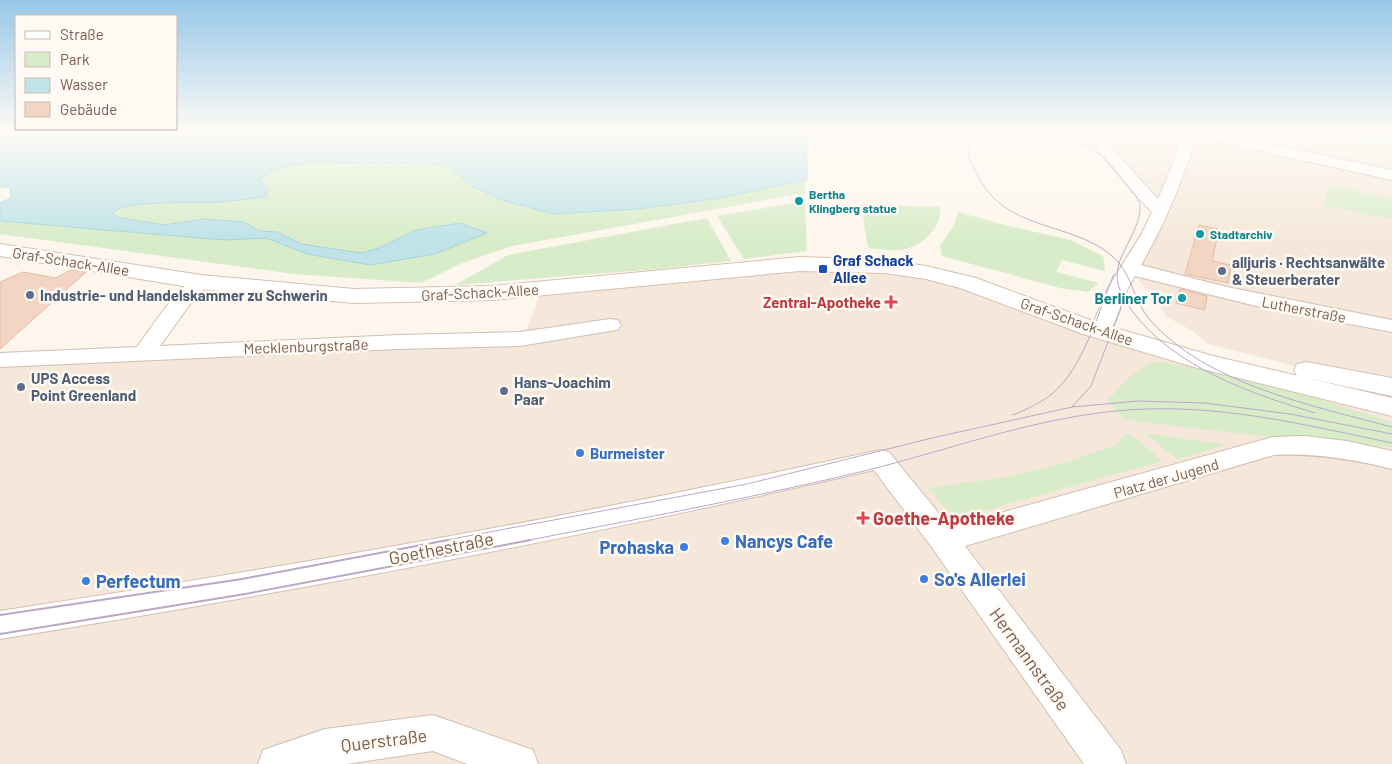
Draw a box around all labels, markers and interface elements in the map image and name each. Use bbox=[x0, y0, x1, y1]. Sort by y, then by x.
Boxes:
legend bbox=[15, 15, 178, 130]
text: Straße bbox=[60, 25, 104, 43]
text: Park bbox=[60, 50, 90, 68]
text: Wasser bbox=[60, 75, 108, 93]
text: Gebäude bbox=[60, 100, 117, 118]
place label: Bertha Klingberg statue bbox=[809, 187, 897, 215]
marker: Bertha Klingberg statue bbox=[793, 195, 805, 207]
place label: Stadtarchiv bbox=[1210, 227, 1272, 241]
marker: Stadtarchiv bbox=[1194, 228, 1206, 240]
street label: Graf-Schack-Allee bbox=[11, 243, 131, 279]
place label: Graf Schack Allee bbox=[833, 251, 914, 286]
place label: alljuris · Rechtsanwälte & Steuerberater bbox=[1232, 253, 1385, 288]
marker: Graf Schack Allee bbox=[817, 263, 829, 275]
marker: alljuris · Rechtsanwälte & Steuerberater bbox=[1216, 265, 1228, 277]
street label: Graf-Schack-Allee bbox=[421, 280, 539, 304]
place label: Industrie- und Handelskammer zu Schwerin bbox=[40, 286, 328, 304]
marker: Industrie- und Handelskammer zu Schwerin bbox=[24, 289, 36, 301]
place label: Berliner Tor bbox=[1095, 289, 1172, 307]
marker: Berliner Tor bbox=[1176, 292, 1188, 304]
street label: Lutherstraße bbox=[1260, 292, 1348, 326]
place label: Zentral-Apotheke bbox=[763, 293, 881, 311]
street label: Graf-Schack-Allee bbox=[1018, 293, 1136, 349]
marker: Zentral-Apotheke bbox=[885, 296, 897, 308]
street label: Mecklenburgstraße bbox=[243, 335, 369, 357]
place label: UPS Access Point Greenland bbox=[31, 369, 136, 404]
place label: Hans-Joachim Paar bbox=[514, 373, 611, 408]
marker: UPS Access Point Greenland bbox=[15, 381, 27, 393]
marker: Hans-Joachim Paar bbox=[498, 385, 510, 397]
place label: Burmeister bbox=[590, 444, 665, 462]
marker: Burmeister bbox=[574, 447, 586, 459]
street label: Platz der Jugend bbox=[1111, 454, 1221, 502]
place label: Goethe-Apotheke bbox=[873, 507, 1015, 529]
marker: Goethe-Apotheke bbox=[857, 512, 869, 524]
street label: Goethestraße bbox=[387, 527, 495, 569]
place label: Nancys Cafe bbox=[735, 530, 833, 552]
marker: Nancys Cafe bbox=[719, 535, 731, 547]
place label: Prohaska bbox=[599, 536, 674, 558]
marker: Prohaska bbox=[678, 541, 690, 553]
place label: So's Allerlei bbox=[934, 568, 1026, 590]
place label: Perfectum bbox=[96, 570, 181, 592]
marker: So's Allerlei bbox=[918, 573, 930, 585]
marker: Perfectum bbox=[80, 575, 92, 587]
street label: Hermannstraße bbox=[985, 603, 1075, 715]
street label: Querstraße bbox=[340, 724, 428, 756]

